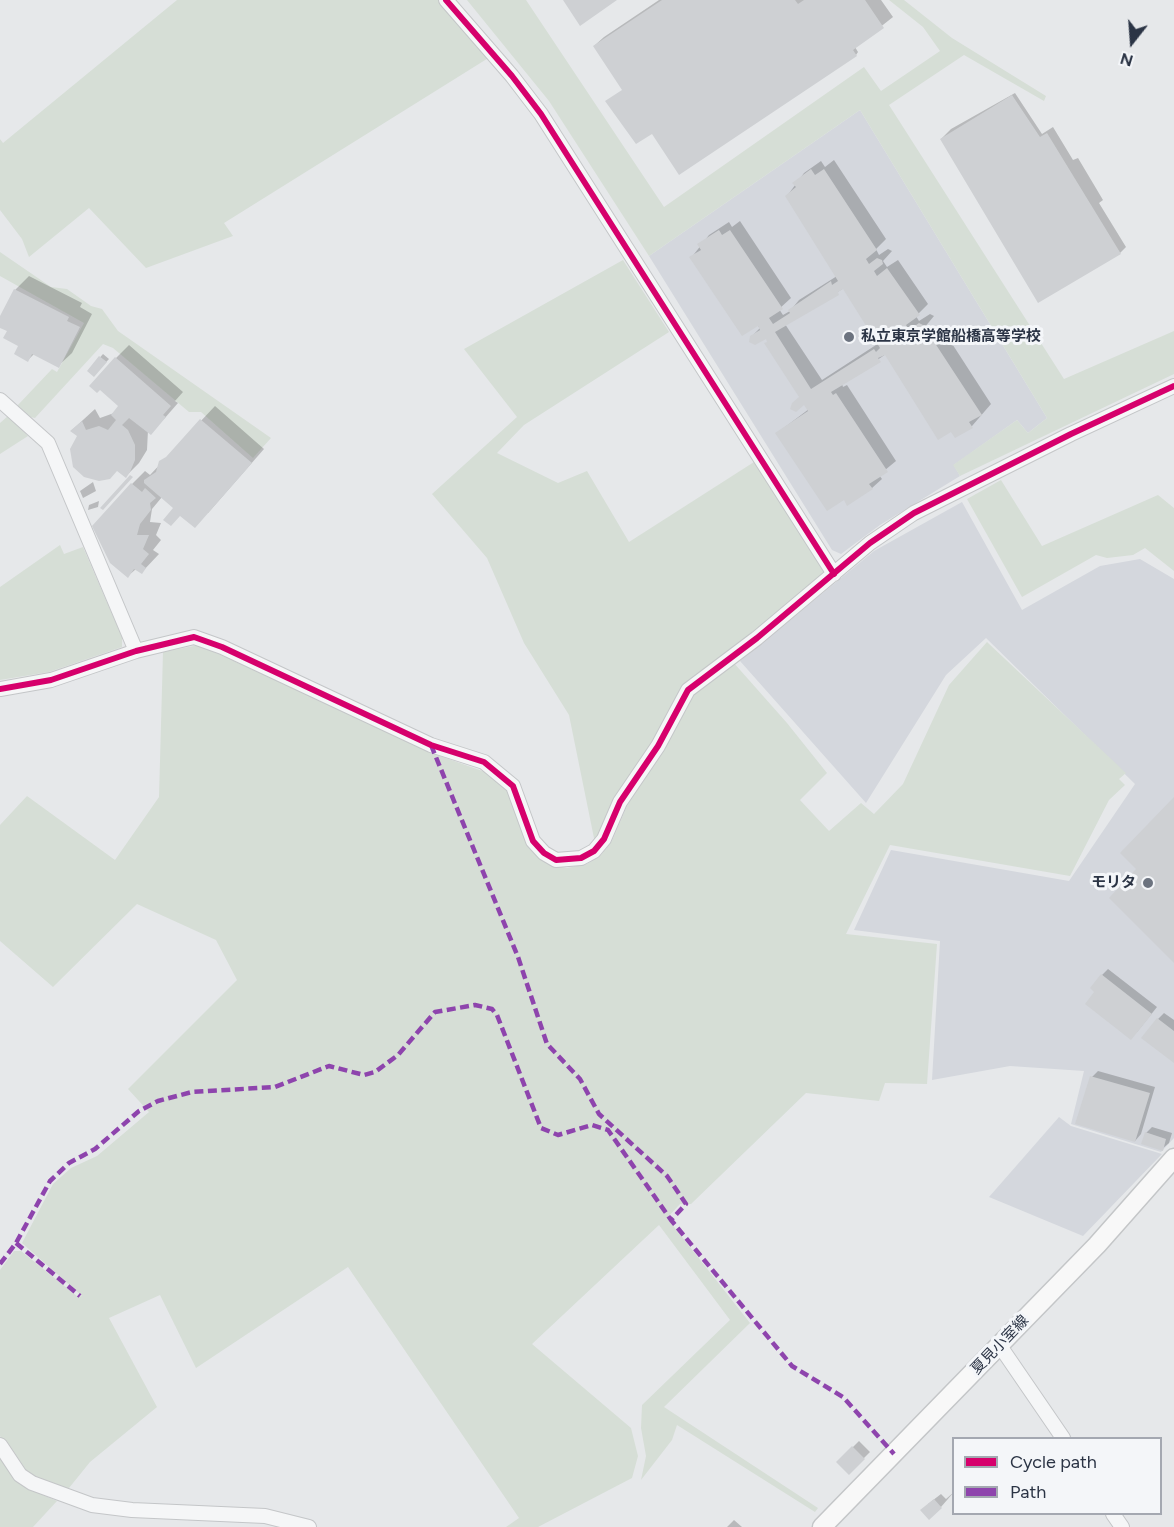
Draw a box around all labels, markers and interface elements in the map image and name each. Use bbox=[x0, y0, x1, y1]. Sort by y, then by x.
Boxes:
north arrow bbox=[1102, 12, 1162, 72]
text: N bbox=[1118, 49, 1135, 71]
place label: 私立東京学館船橋高等学校 bbox=[861, 328, 1041, 346]
marker: 私立東京学館船橋高等学校 bbox=[842, 330, 856, 344]
place label: モリタ bbox=[1091, 874, 1136, 892]
marker: モリタ bbox=[1141, 876, 1155, 890]
street label: 夏見小室線 bbox=[967, 1312, 1033, 1378]
legend bbox=[952, 1437, 1162, 1515]
text: Cycle path bbox=[1010, 1451, 1097, 1473]
text: Path bbox=[1010, 1481, 1046, 1503]

